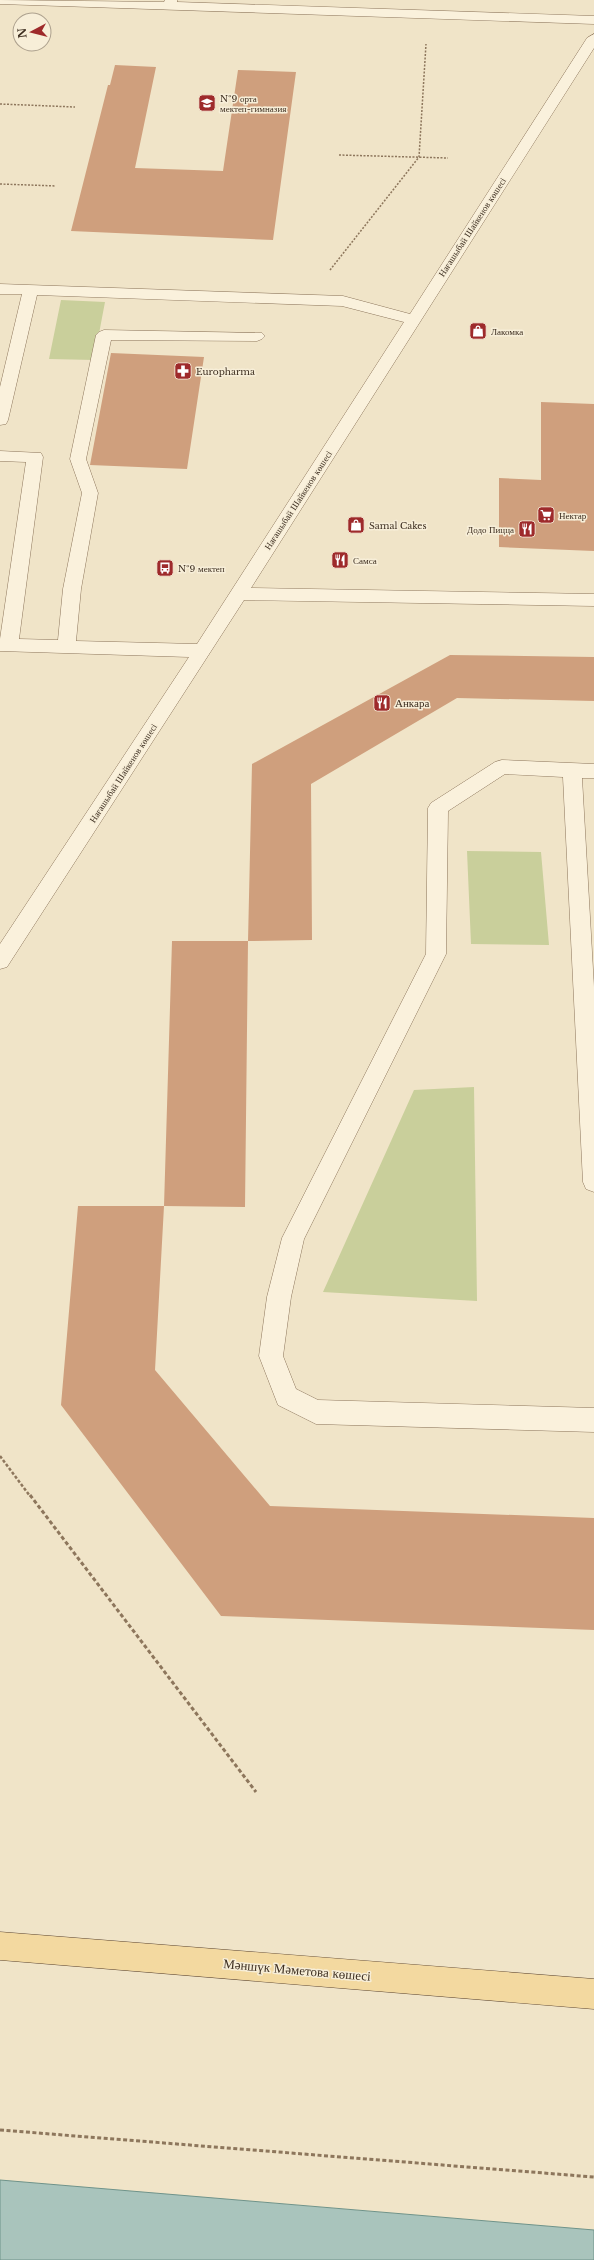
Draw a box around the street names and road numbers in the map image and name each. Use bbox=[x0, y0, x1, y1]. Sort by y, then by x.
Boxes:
street label: Нағашыбай Шайкенов көшесі bbox=[436, 175, 508, 279]
street label: Нағашыбай Шайкенов көшесі bbox=[262, 448, 334, 552]
street label: Нағашыбай Шайкенов көшесі bbox=[87, 721, 159, 825]
street label: Мәншүк Мәметова көшесі bbox=[223, 1955, 372, 1985]

